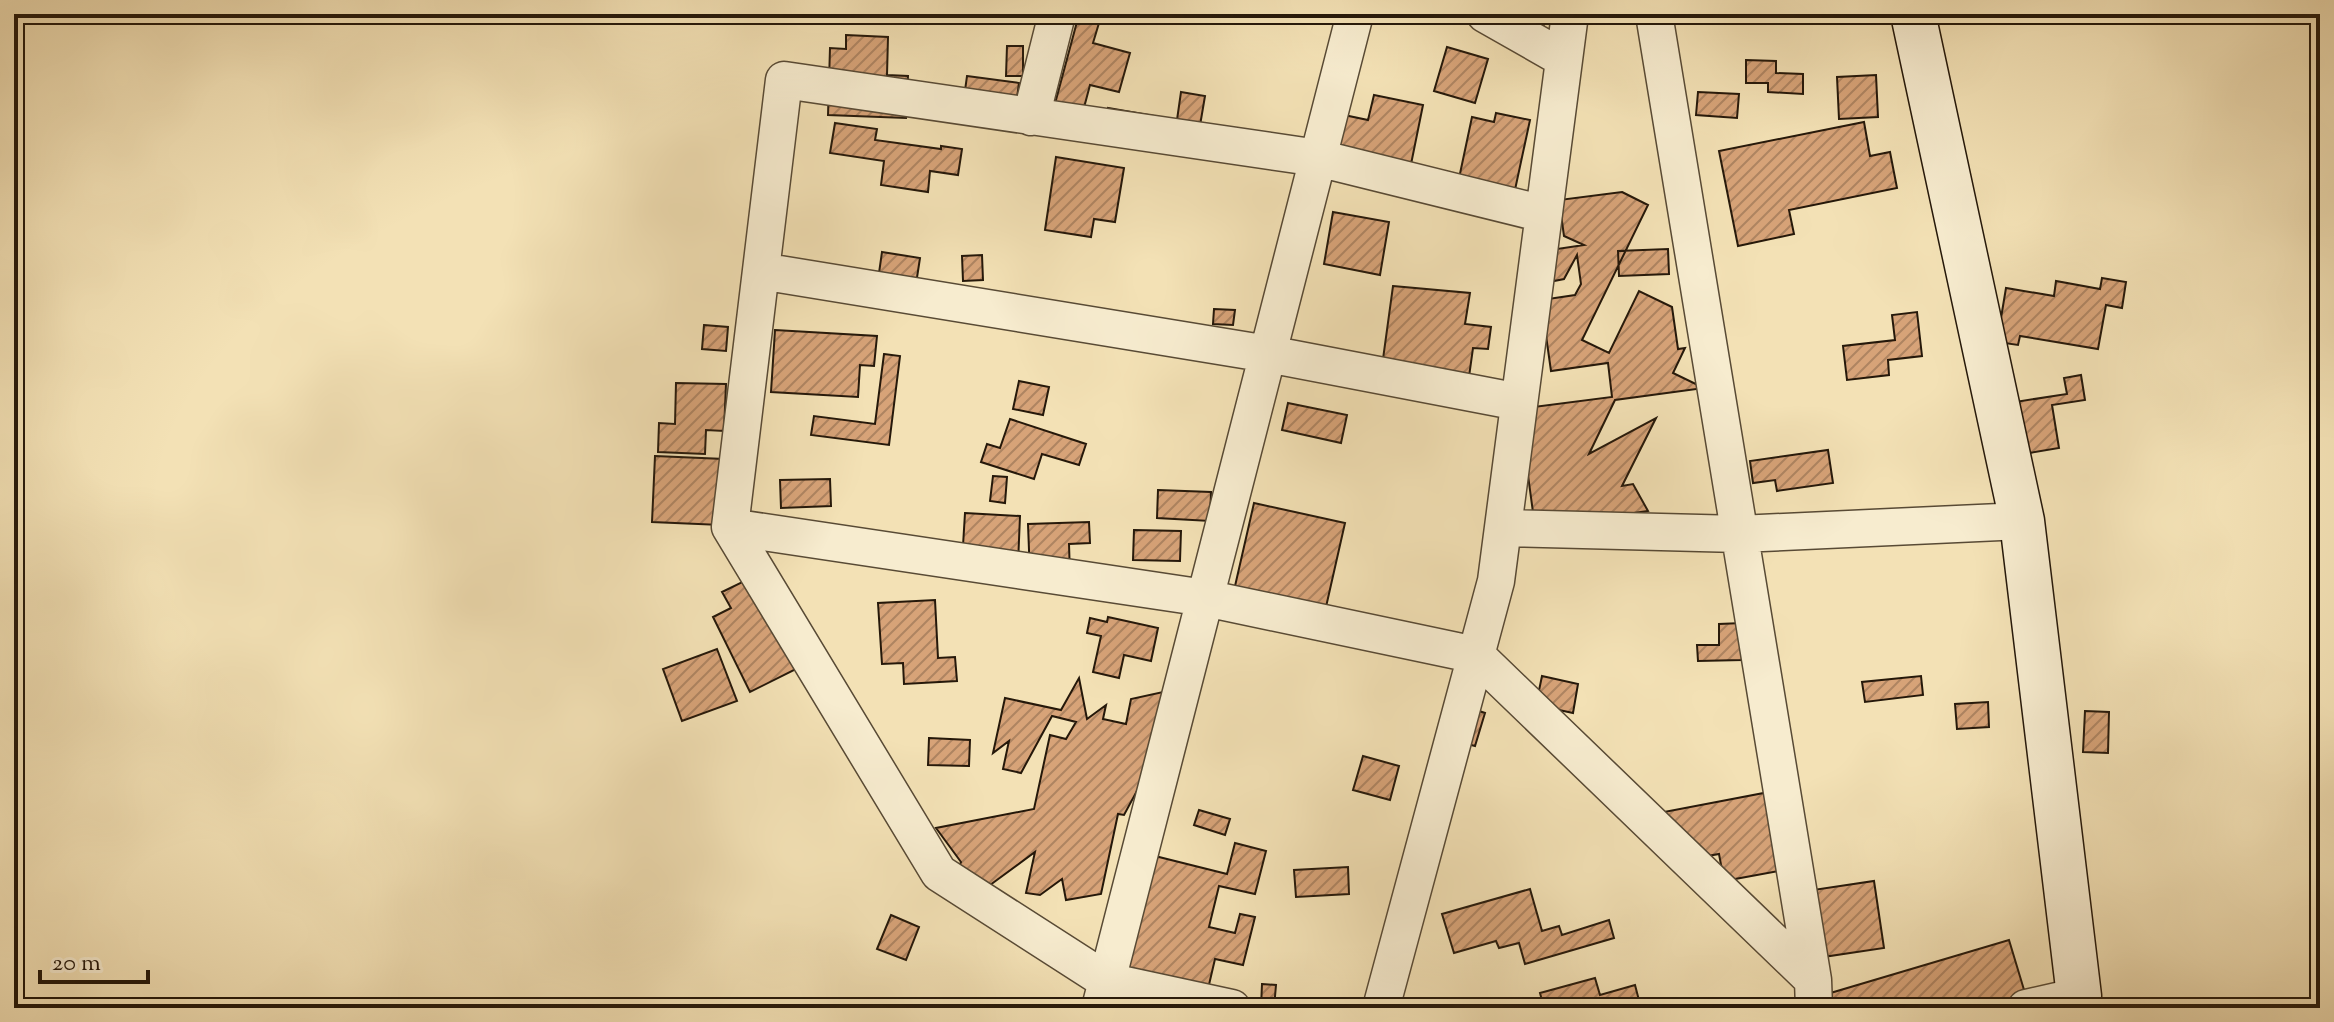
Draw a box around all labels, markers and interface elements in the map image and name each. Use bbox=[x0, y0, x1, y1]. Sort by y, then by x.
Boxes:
scale bar bbox=[40, 934, 148, 984]
text: 20 m bbox=[52, 947, 101, 981]

